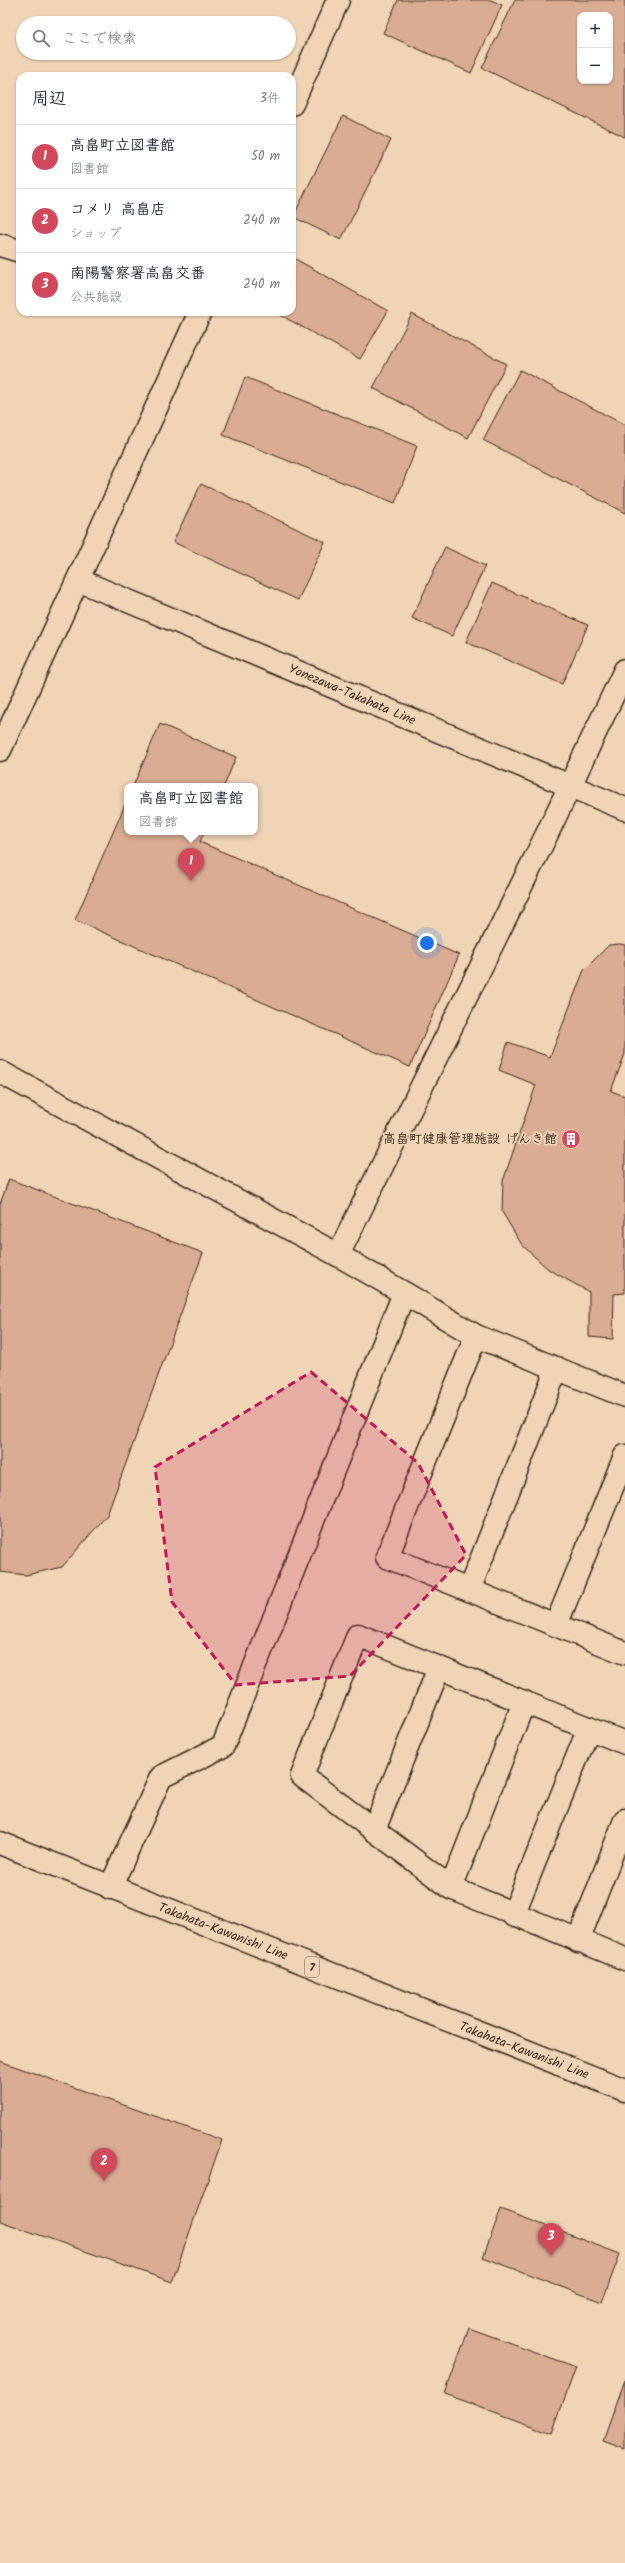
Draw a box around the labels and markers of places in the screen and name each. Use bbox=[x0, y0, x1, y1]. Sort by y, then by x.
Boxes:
pin: 1 bbox=[178, 848, 204, 881]
building icon: 高畠町健康管理施設 げんき館 bbox=[560, 1128, 582, 1150]
place label: 高畠町健康管理施設 げんき館 bbox=[383, 1129, 557, 1150]
pin: 2 bbox=[91, 2148, 117, 2181]
pin: 3 bbox=[538, 2223, 564, 2256]

